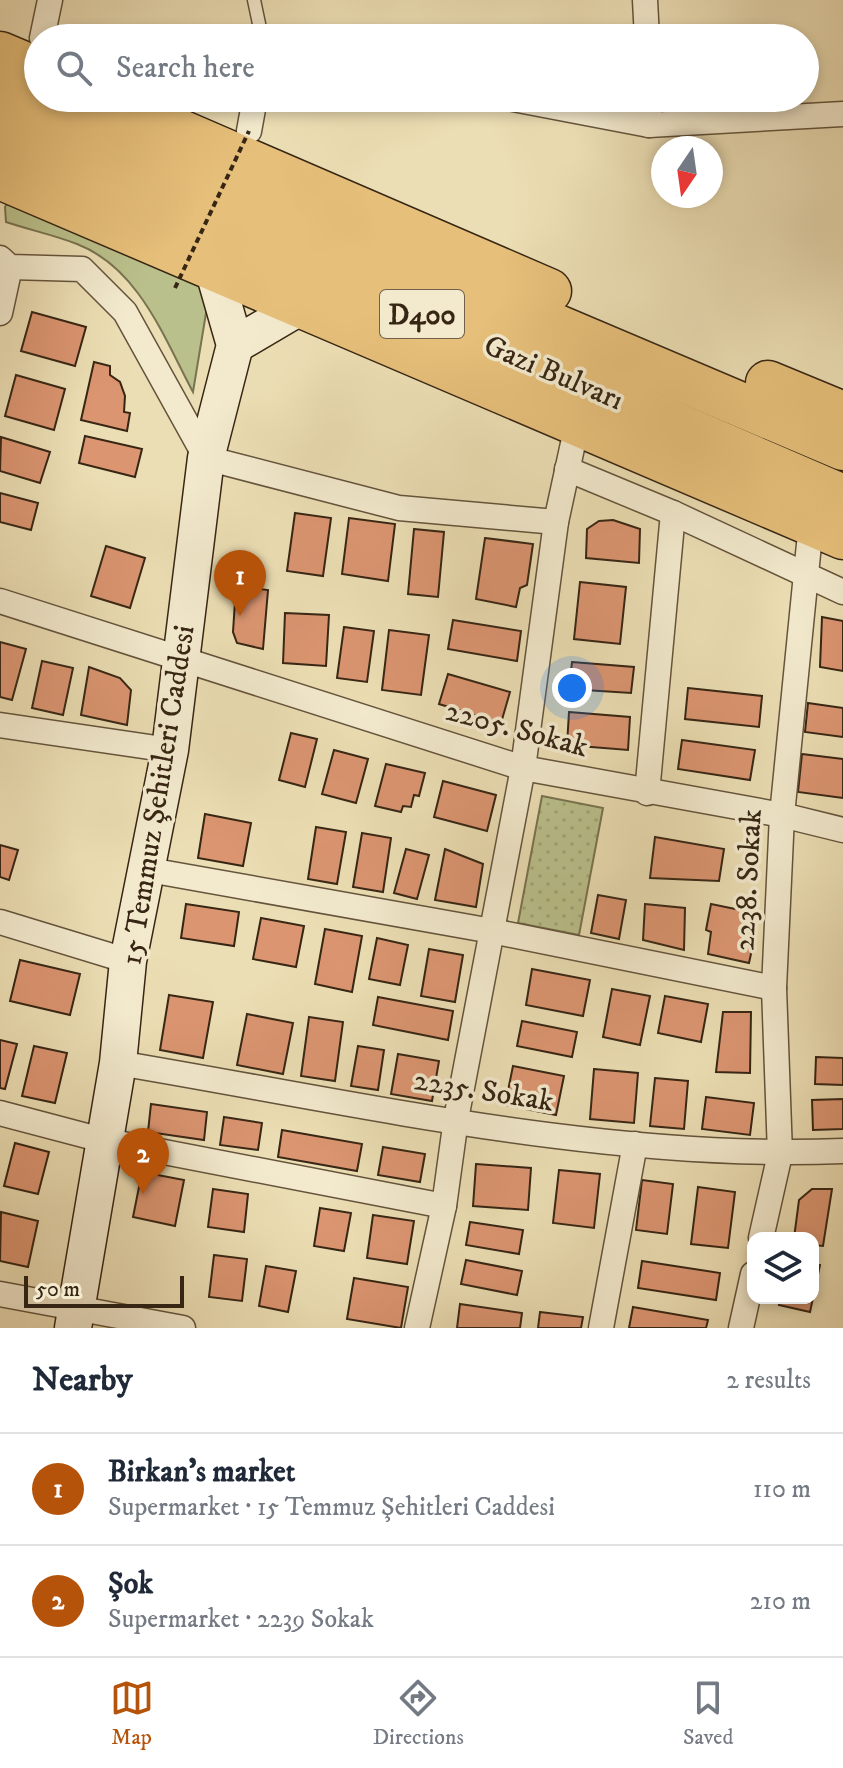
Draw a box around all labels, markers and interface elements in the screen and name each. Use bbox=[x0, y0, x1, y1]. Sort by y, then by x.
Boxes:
search box bbox=[24, 24, 819, 112]
icon: search bbox=[52, 46, 96, 90]
text: Search here bbox=[116, 50, 255, 87]
north arrow bbox=[651, 136, 723, 208]
road number: D400 bbox=[380, 290, 464, 338]
street label: Gazi Bulvarı bbox=[478, 327, 629, 419]
pin: 1 bbox=[214, 550, 266, 616]
street label: 15 Temmuz Şehitleri Caddesi bbox=[113, 623, 204, 968]
your location bbox=[552, 668, 592, 708]
street label: 2205. Sokak bbox=[441, 693, 592, 766]
street label: 2238. Sokak bbox=[726, 808, 771, 952]
street label: 2235. Sokak bbox=[411, 1062, 556, 1121]
pin: 2 bbox=[117, 1128, 169, 1194]
map controls bbox=[747, 1232, 819, 1304]
button: layers bbox=[747, 1232, 819, 1304]
scale bar bbox=[24, 1272, 184, 1308]
text: 50 m bbox=[36, 1276, 80, 1303]
text: Nearby bbox=[32, 1359, 133, 1401]
text: 2 results bbox=[726, 1364, 811, 1397]
text: Birkan's market bbox=[108, 1454, 295, 1491]
text: 1 bbox=[53, 1473, 63, 1506]
text: 110 m bbox=[753, 1473, 811, 1506]
text: Supermarket · 15 Temmuz Şehitleri Caddesi bbox=[108, 1491, 555, 1524]
text: Şok bbox=[108, 1566, 153, 1603]
text: 2 bbox=[52, 1585, 64, 1618]
text: 210 m bbox=[750, 1585, 811, 1618]
text: Supermarket · 2239 Sokak bbox=[108, 1603, 374, 1636]
tab: Map bbox=[110, 1676, 154, 1751]
tab: Directions bbox=[373, 1676, 464, 1751]
tab: Saved bbox=[683, 1676, 733, 1751]

